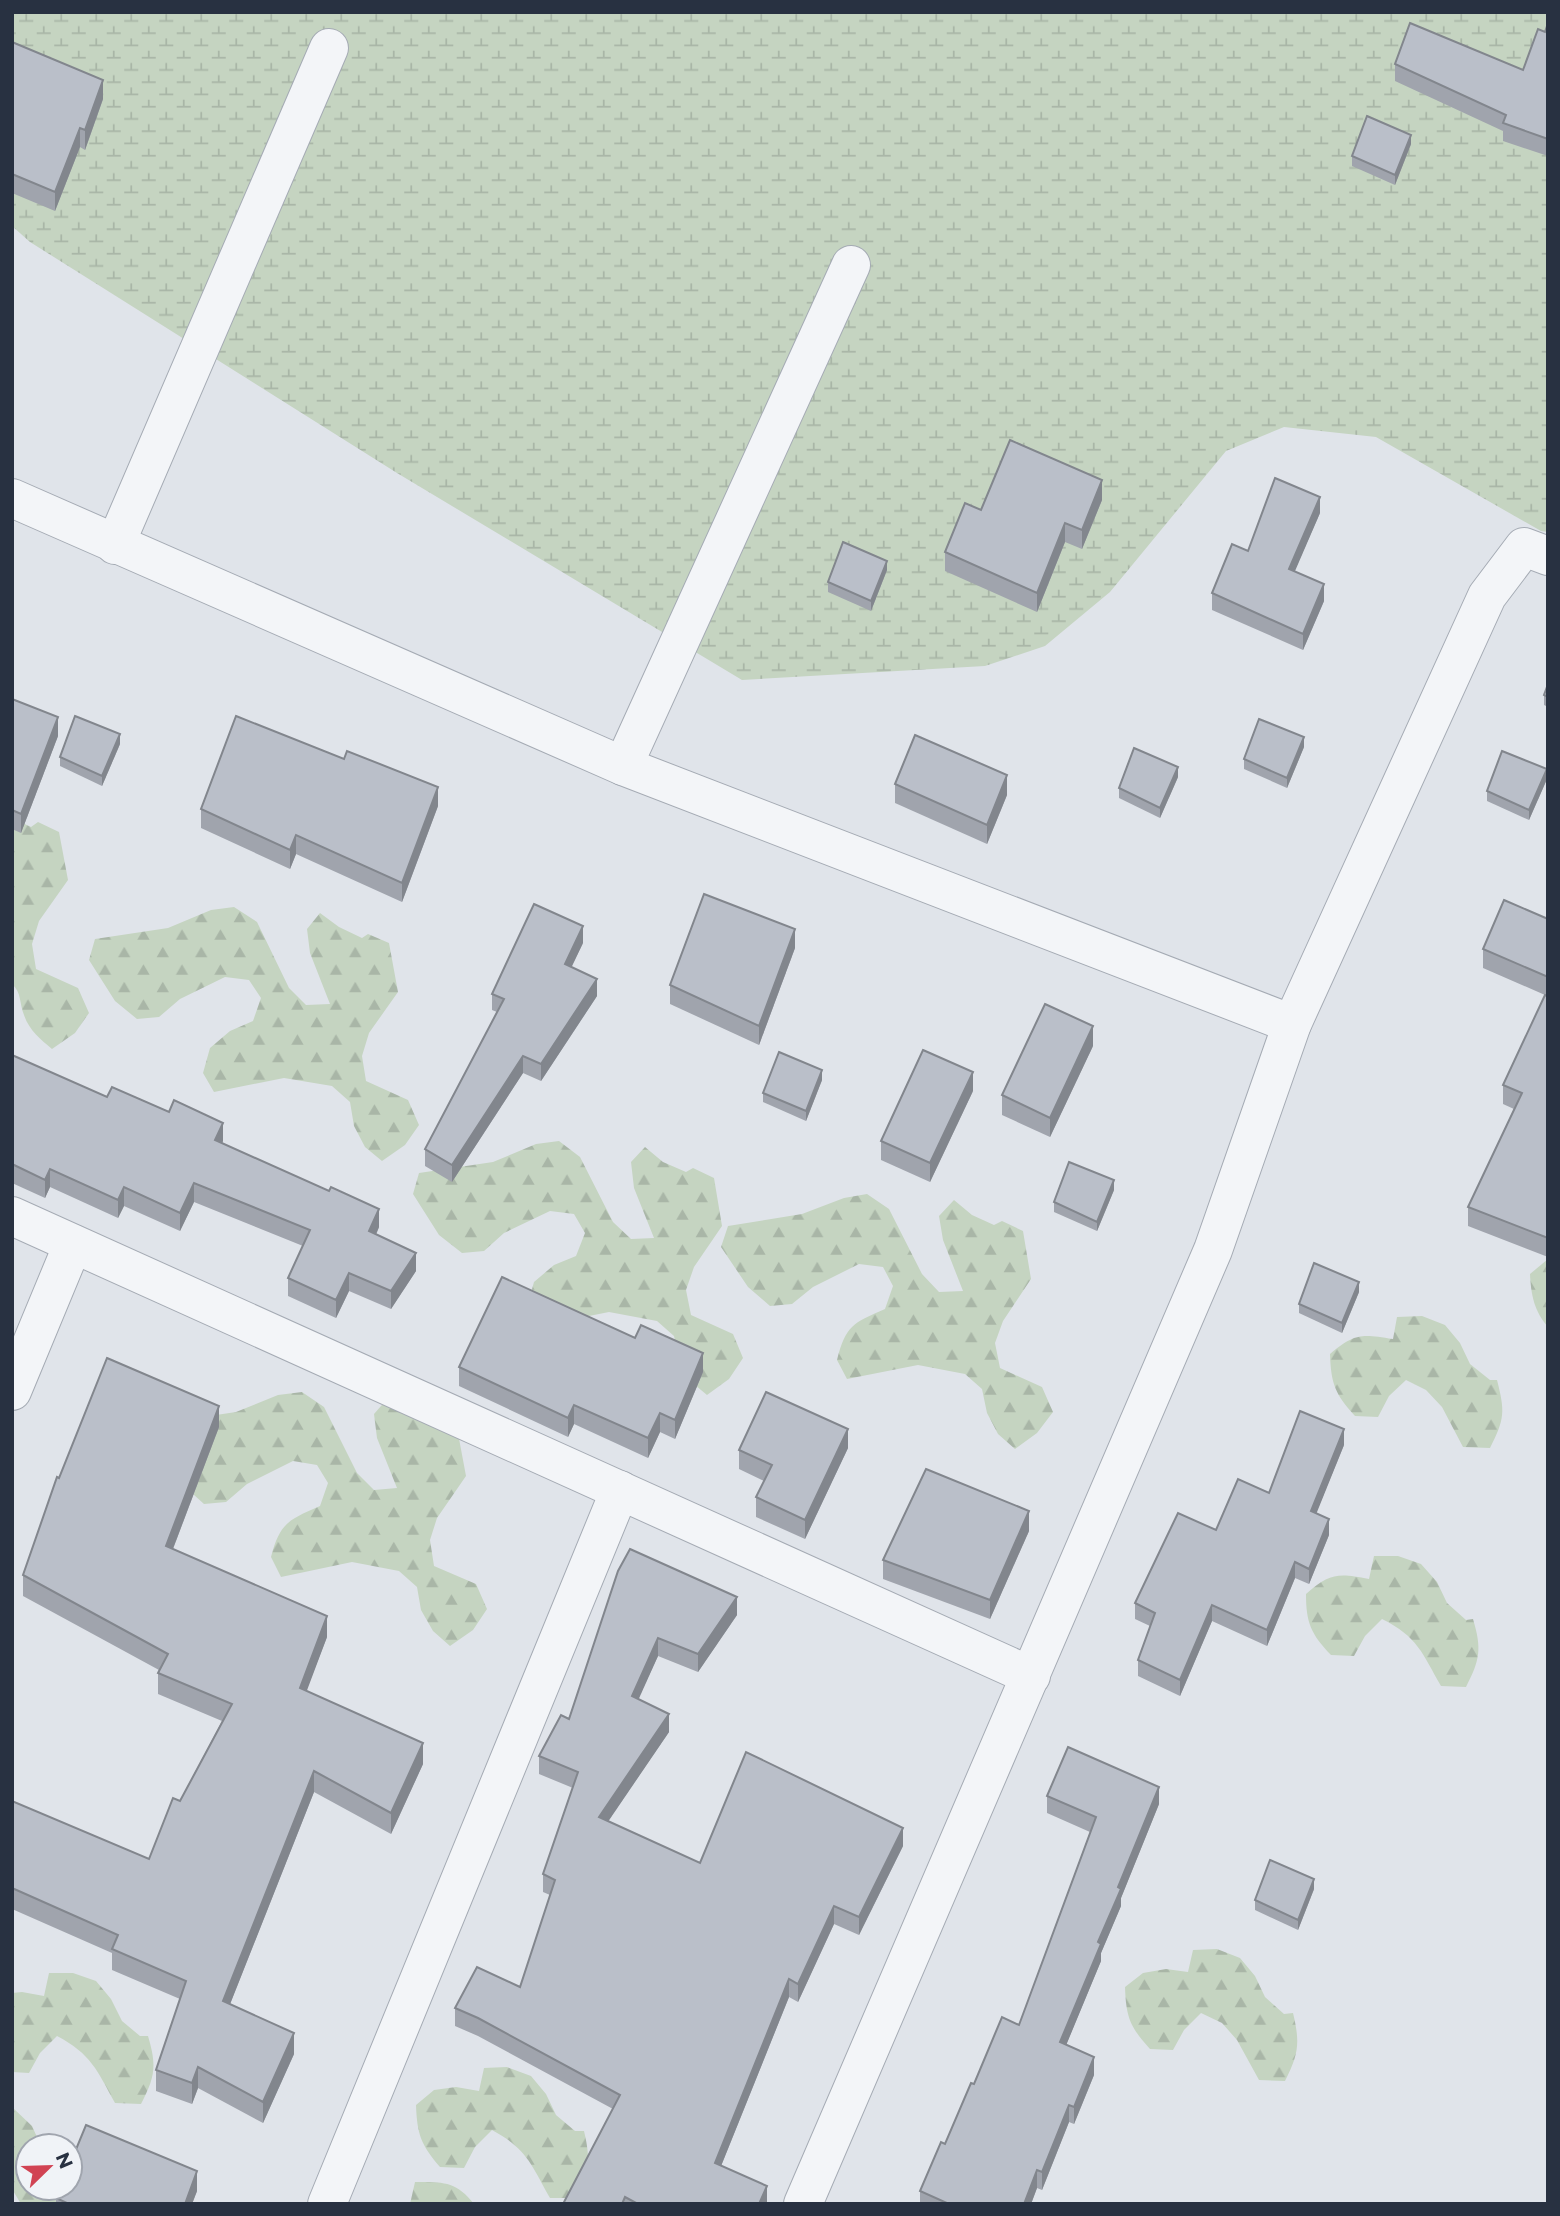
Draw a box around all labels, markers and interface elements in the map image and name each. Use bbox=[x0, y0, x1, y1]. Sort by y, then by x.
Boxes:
north arrow bbox=[14, 2132, 84, 2202]
text: N bbox=[51, 2149, 78, 2172]

